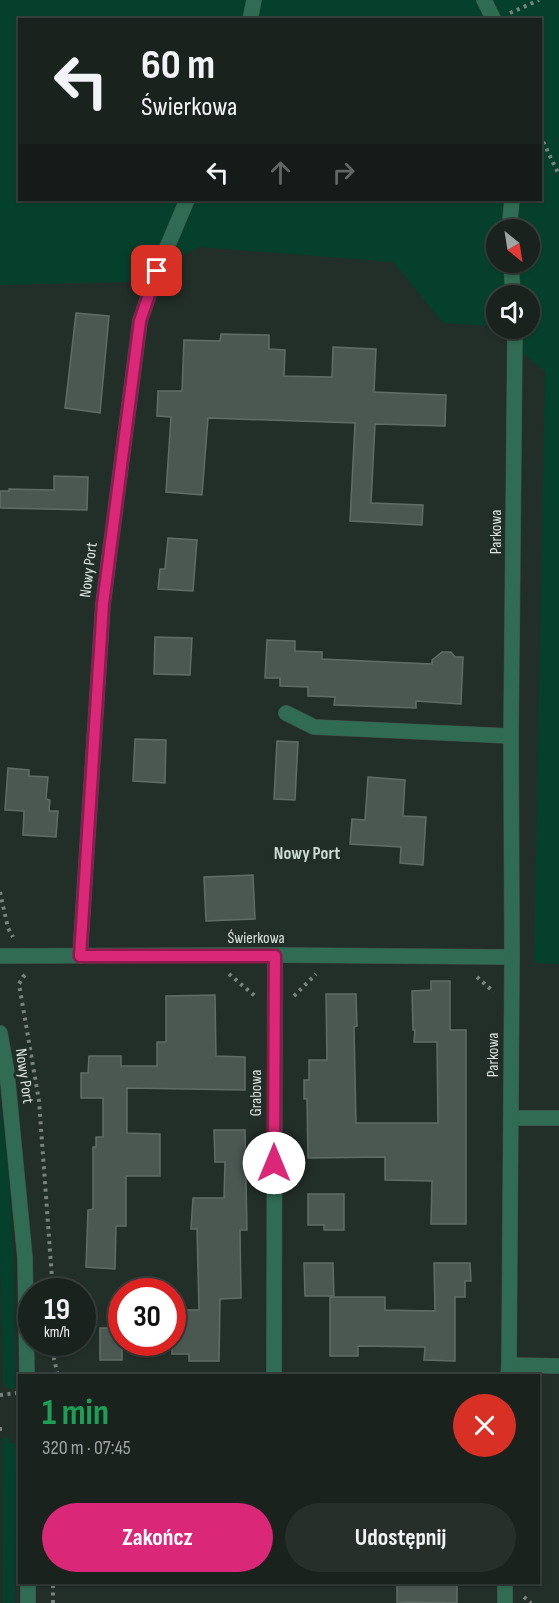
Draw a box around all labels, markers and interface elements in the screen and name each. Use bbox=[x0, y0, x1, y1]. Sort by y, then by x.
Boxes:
text: 60 m bbox=[141, 40, 215, 91]
icon: left bbox=[42, 42, 120, 120]
text: Świerkowa bbox=[141, 91, 238, 123]
icon: left bbox=[201, 156, 234, 189]
icon: ahead bbox=[264, 156, 297, 189]
icon: right bbox=[327, 156, 360, 189]
north arrow bbox=[486, 219, 540, 273]
map controls bbox=[486, 219, 540, 339]
pin bbox=[131, 245, 182, 296]
icon: arrive bbox=[140, 254, 173, 287]
button: sound bbox=[486, 285, 540, 339]
street label: Parkowa bbox=[487, 510, 506, 554]
street label: Nowy Port bbox=[76, 541, 102, 599]
district label: Nowy Port bbox=[274, 843, 340, 864]
street label: Świerkowa bbox=[227, 929, 285, 948]
street label: Parkowa bbox=[484, 1033, 503, 1077]
street label: Nowy Port bbox=[11, 1047, 37, 1105]
street label: Grabowa bbox=[247, 1070, 266, 1116]
position arrow bbox=[242, 1131, 306, 1195]
speed limit sign: 30 bbox=[108, 1278, 186, 1356]
text: 19 bbox=[44, 1292, 70, 1328]
text: km/h bbox=[44, 1323, 70, 1342]
text: 1 min bbox=[42, 1392, 109, 1435]
button: close bbox=[453, 1394, 516, 1457]
text: 320 m · 07:45 bbox=[42, 1436, 131, 1460]
button: Zakończ bbox=[42, 1503, 273, 1572]
button: Udostępnij bbox=[285, 1503, 516, 1572]

